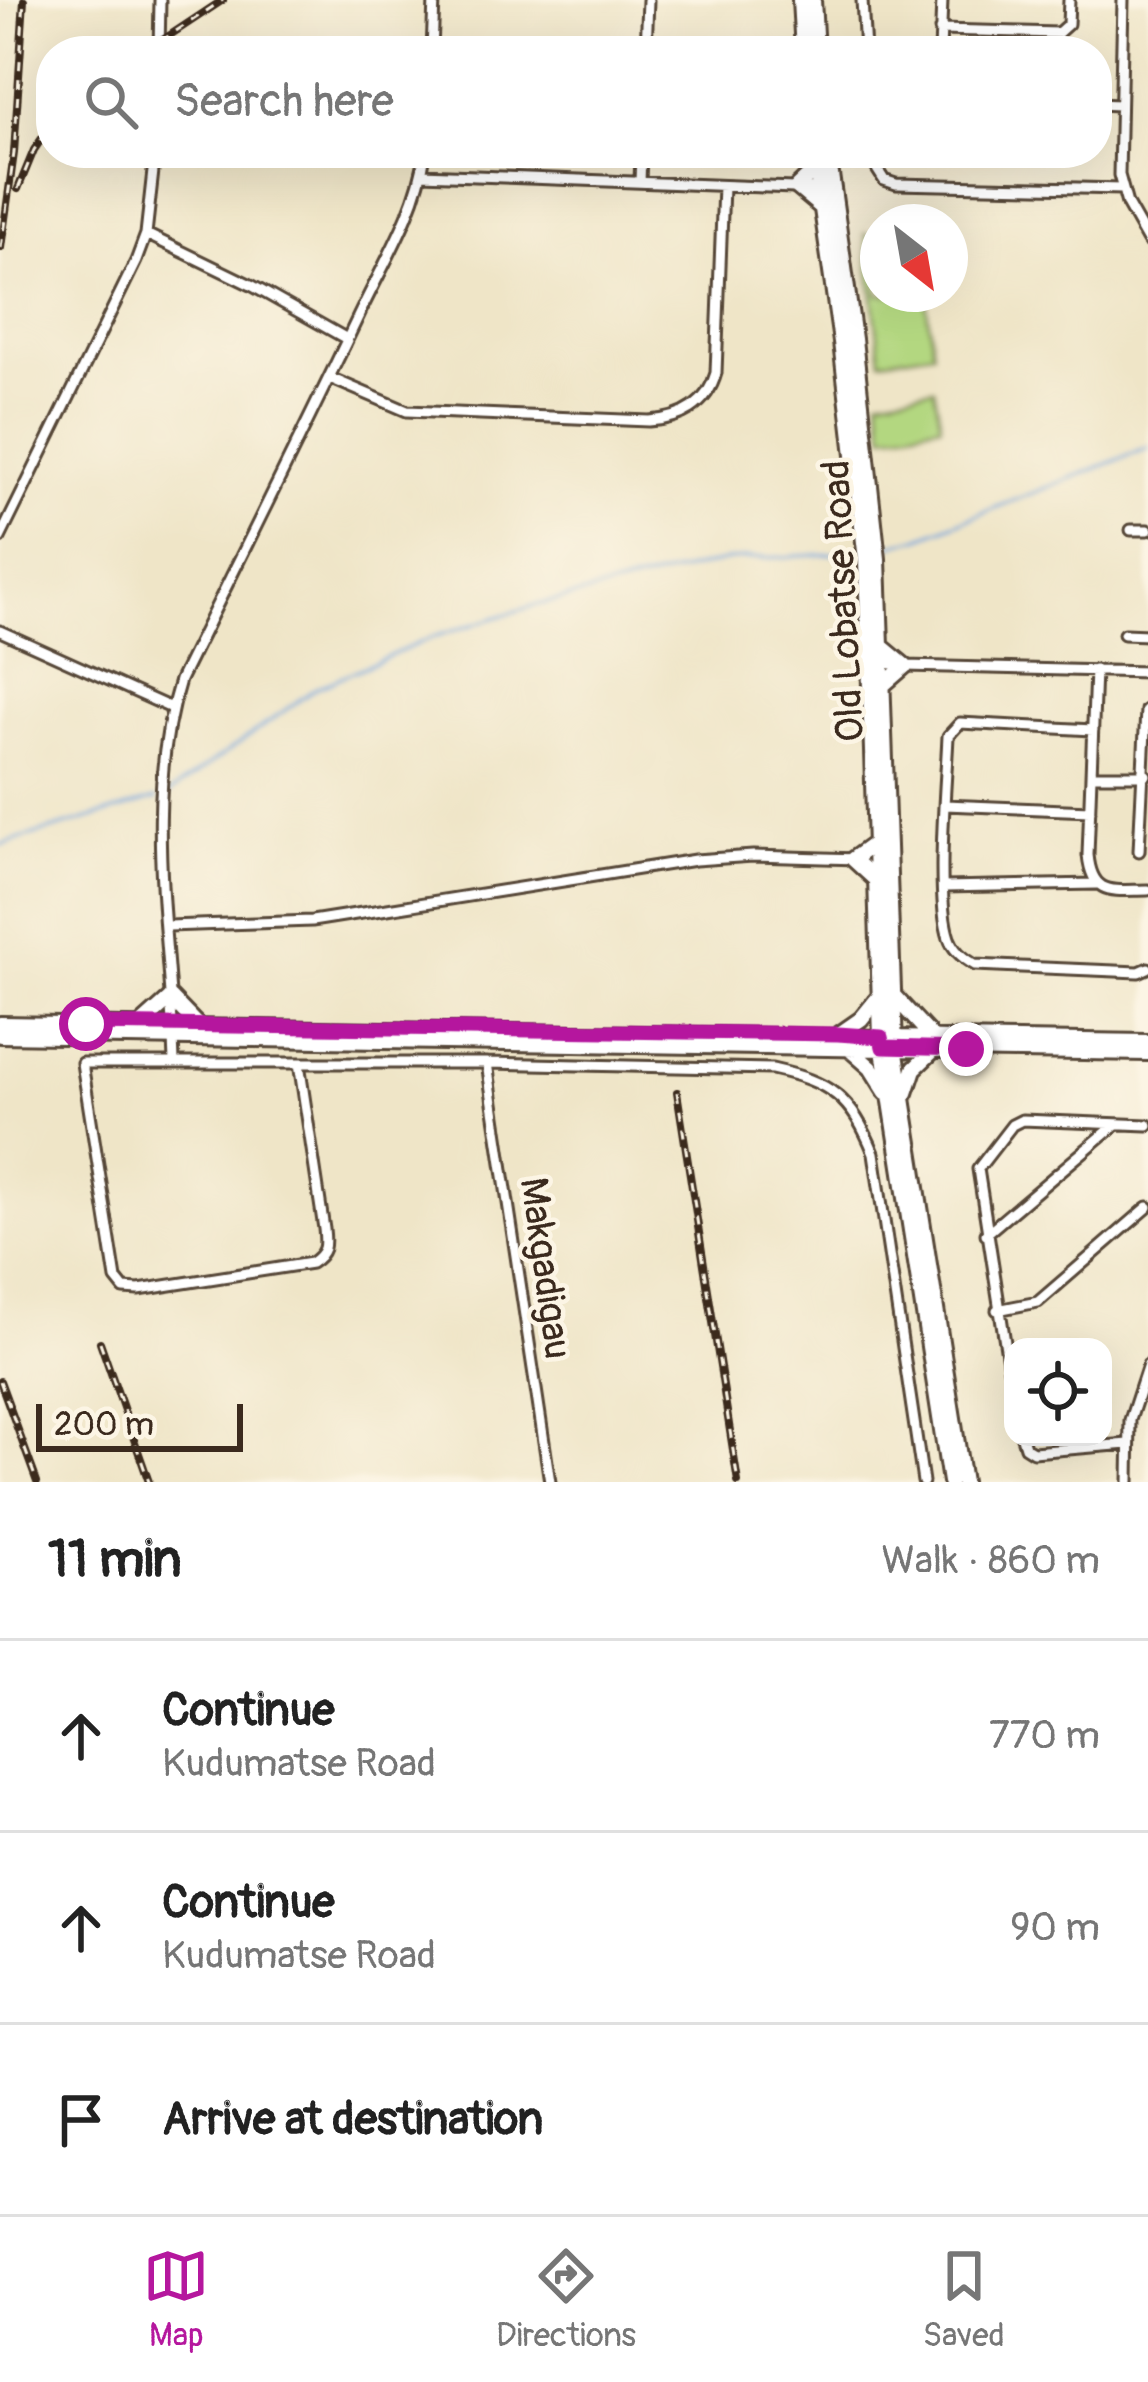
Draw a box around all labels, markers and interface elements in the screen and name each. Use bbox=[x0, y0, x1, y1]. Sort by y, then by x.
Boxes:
search box bbox=[36, 36, 1112, 168]
icon: search bbox=[78, 69, 144, 135]
text: Search here bbox=[174, 74, 394, 130]
north arrow bbox=[860, 204, 968, 312]
street label: Old Lobatse Road bbox=[812, 459, 875, 743]
route start bbox=[59, 997, 113, 1051]
route end bbox=[939, 1022, 993, 1076]
street label: Makgadigau bbox=[509, 1174, 583, 1362]
map controls bbox=[1004, 1338, 1112, 1446]
button: locate bbox=[1004, 1338, 1112, 1446]
scale bar bbox=[36, 1398, 243, 1451]
text: 200 m bbox=[54, 1404, 154, 1445]
text: 11 min bbox=[48, 1528, 182, 1592]
text: Walk · 860 m bbox=[881, 1536, 1100, 1585]
text: Continue bbox=[162, 1683, 335, 1739]
icon: ahead bbox=[48, 1703, 114, 1769]
text: 770 m bbox=[989, 1711, 1100, 1760]
text: Kudumatse Road bbox=[162, 1739, 436, 1788]
text: Continue bbox=[162, 1875, 335, 1931]
icon: ahead bbox=[48, 1895, 114, 1961]
text: 90 m bbox=[1010, 1903, 1100, 1952]
text: Kudumatse Road bbox=[162, 1931, 436, 1980]
icon: arrive bbox=[48, 2087, 114, 2153]
text: Arrive at destination bbox=[162, 2092, 543, 2148]
tab: Map bbox=[143, 2243, 209, 2356]
tab: Directions bbox=[496, 2243, 636, 2356]
tab: Saved bbox=[923, 2243, 1005, 2356]

